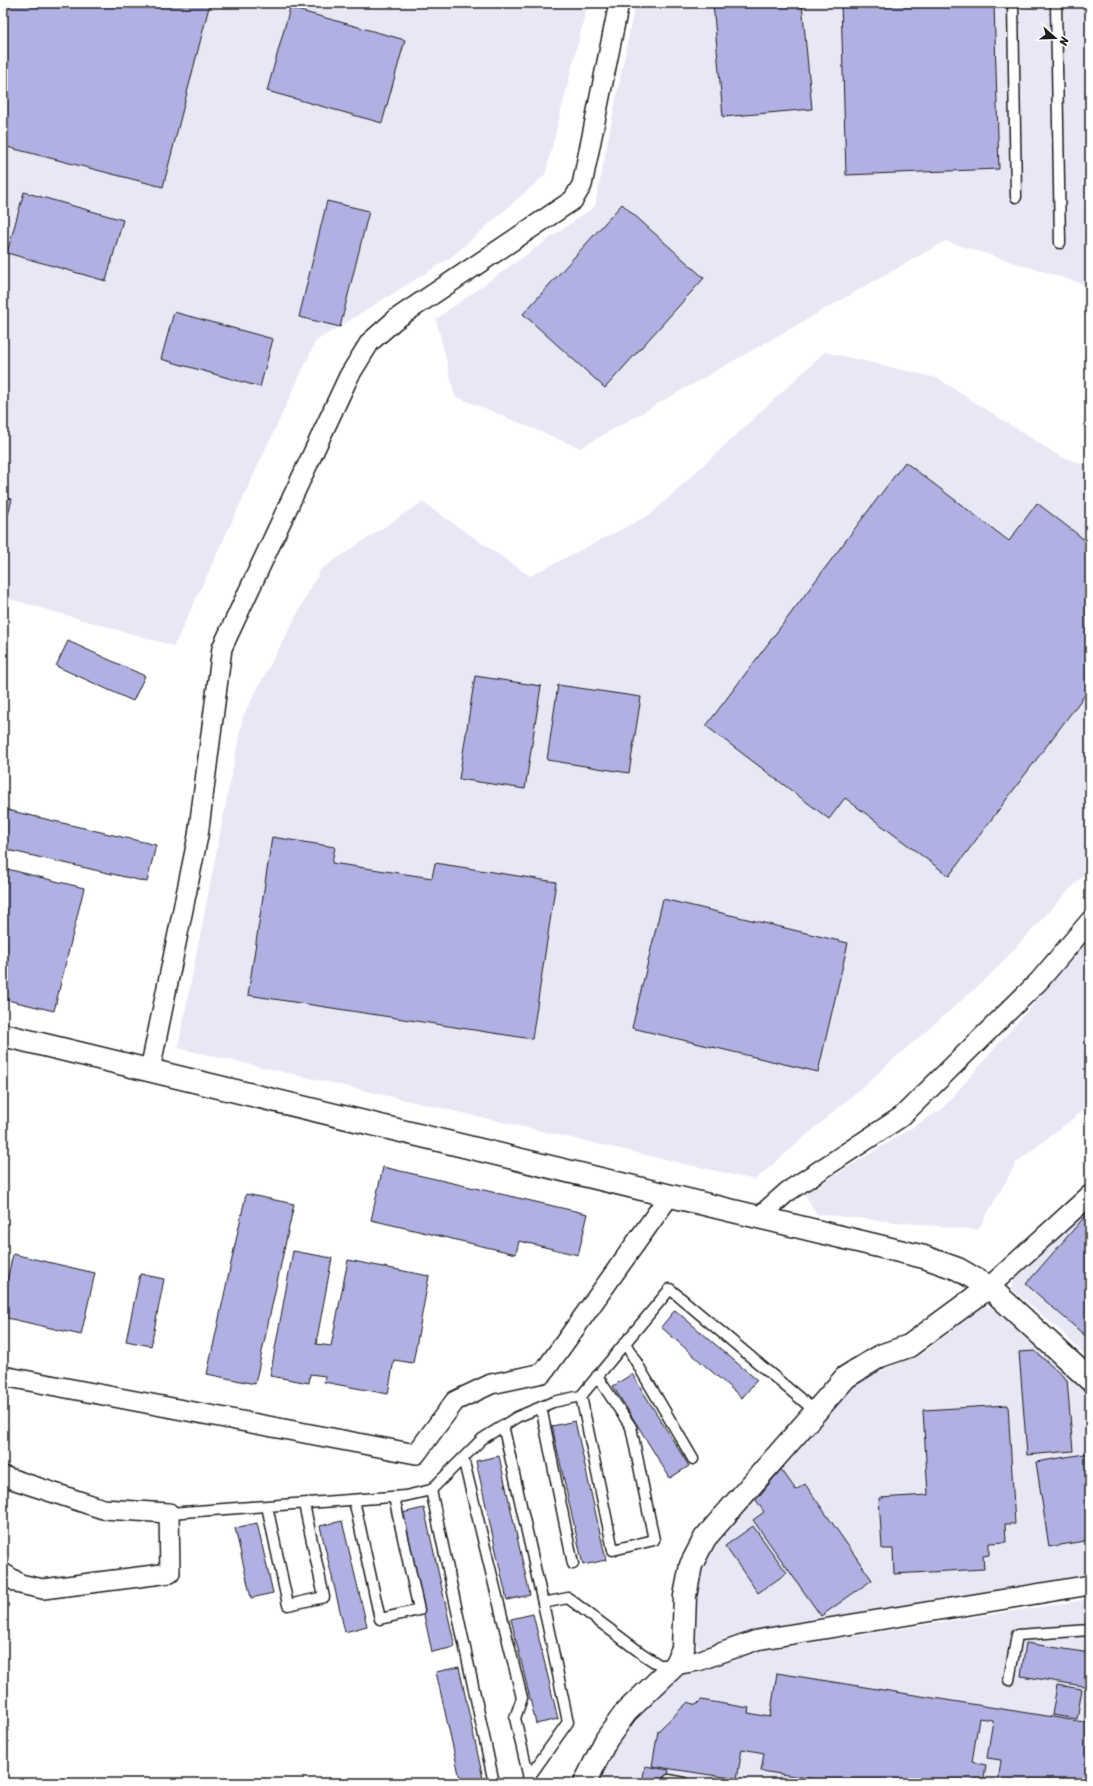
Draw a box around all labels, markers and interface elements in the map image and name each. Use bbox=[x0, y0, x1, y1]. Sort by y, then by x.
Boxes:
north arrow bbox=[1035, 18, 1075, 58]
text: N bbox=[1054, 33, 1075, 48]

